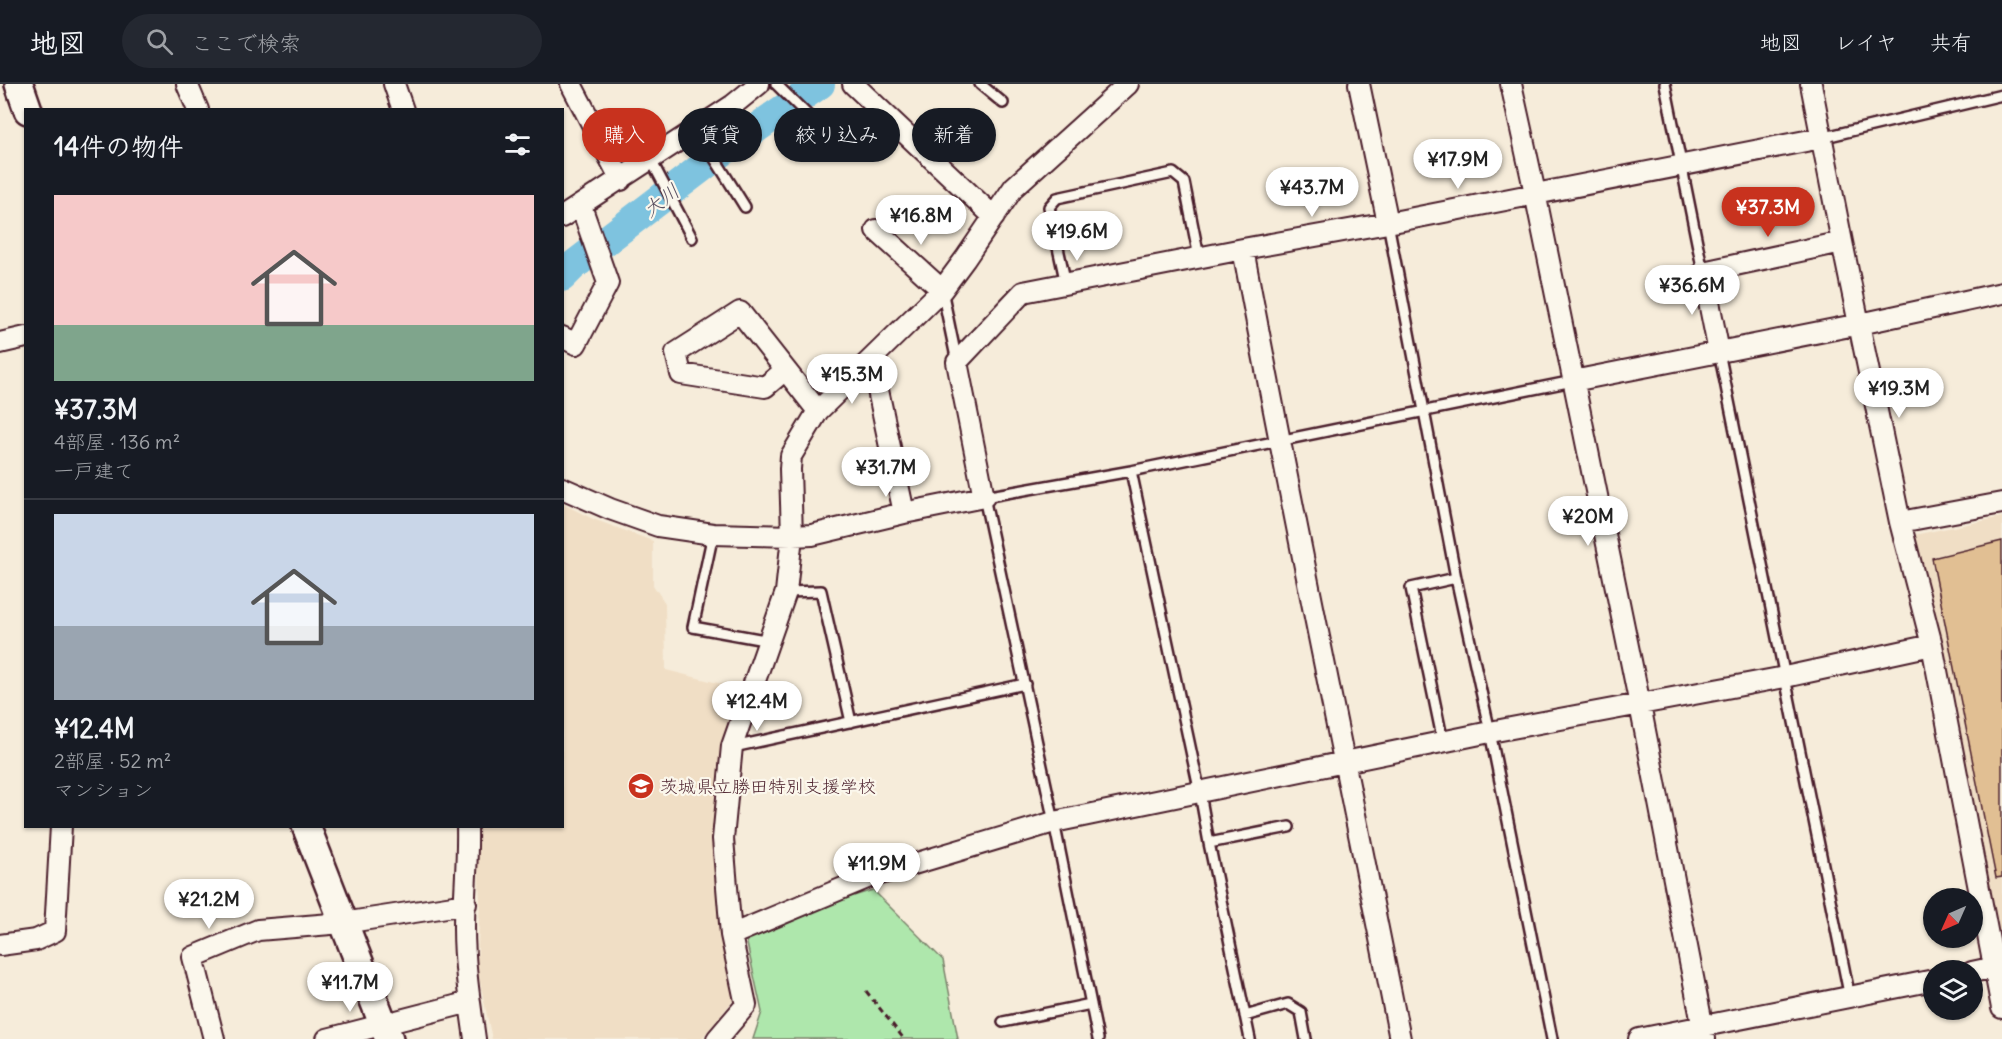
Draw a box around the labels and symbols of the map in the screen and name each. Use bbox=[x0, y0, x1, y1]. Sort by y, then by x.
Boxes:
pin: ¥17.9M bbox=[1409, 139, 1507, 190]
pin: ¥43.7M bbox=[1263, 167, 1361, 218]
water label: 大川 bbox=[638, 178, 684, 222]
pin: ¥37.3M bbox=[1719, 187, 1817, 238]
pin: ¥16.8M bbox=[872, 195, 970, 246]
pin: ¥19.6M bbox=[1028, 211, 1126, 262]
pin: ¥36.6M bbox=[1643, 265, 1741, 316]
pin: ¥15.3M bbox=[803, 354, 901, 405]
pin: ¥19.3M bbox=[1850, 368, 1948, 419]
pin: ¥31.7M bbox=[837, 447, 935, 498]
pin: ¥20M bbox=[1552, 496, 1624, 547]
pin: ¥12.4M bbox=[708, 681, 806, 732]
school or university icon: 茨城県立勝田特別支援学校 bbox=[626, 771, 656, 801]
place label: 茨城県立勝田特別支援学校 bbox=[660, 775, 876, 798]
pin: ¥11.9M bbox=[828, 843, 926, 894]
pin: ¥21.2M bbox=[160, 879, 258, 930]
north arrow bbox=[1923, 888, 1983, 948]
pin: ¥11.7M bbox=[301, 962, 399, 1013]

